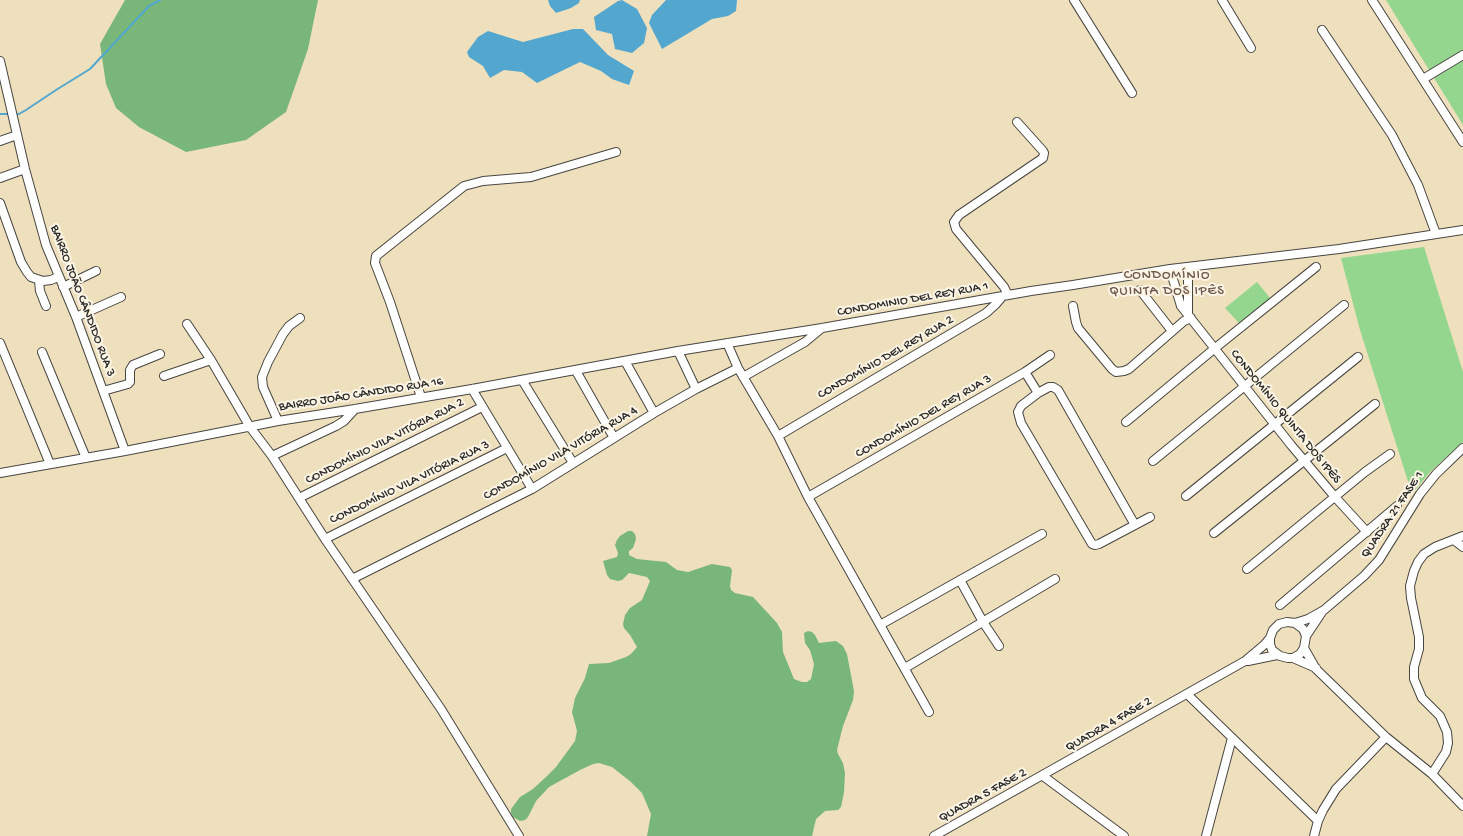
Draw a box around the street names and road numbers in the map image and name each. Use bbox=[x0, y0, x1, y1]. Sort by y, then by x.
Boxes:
street label: BAIRRO JOÃO CÂNDIDO RUA 3 bbox=[46, 223, 118, 379]
street label: CONDOMINIO DEL REY RUA 1 bbox=[836, 279, 990, 321]
street label: CONDOMÍNIO DEL REY RUA 2 bbox=[815, 313, 957, 403]
street label: CONDOMÍNIO QUINTA DOS IPÊS bbox=[1226, 347, 1344, 487]
street label: CONDOMÍNIO DEL REY RUA 3 bbox=[853, 372, 995, 462]
street label: BAIRRO JOÃO CÂNDIDO RUA 16 bbox=[278, 374, 444, 416]
street label: CONDOMÍNIO VILA VITÓRIA RUA 2 bbox=[303, 395, 467, 489]
street label: CONDOMÍNIO VILA VITÓRIA RUA 4 bbox=[481, 403, 641, 505]
street label: CONDOMÍNIO VILA VITÓRIA RUA 3 bbox=[328, 437, 492, 529]
street label: QUADRA 21 FASE 1 bbox=[1358, 469, 1428, 561]
street label: QUADRA 4 FASE 2 bbox=[1063, 694, 1155, 756]
street label: QUADRA 5 FASE 2 bbox=[936, 765, 1030, 827]

